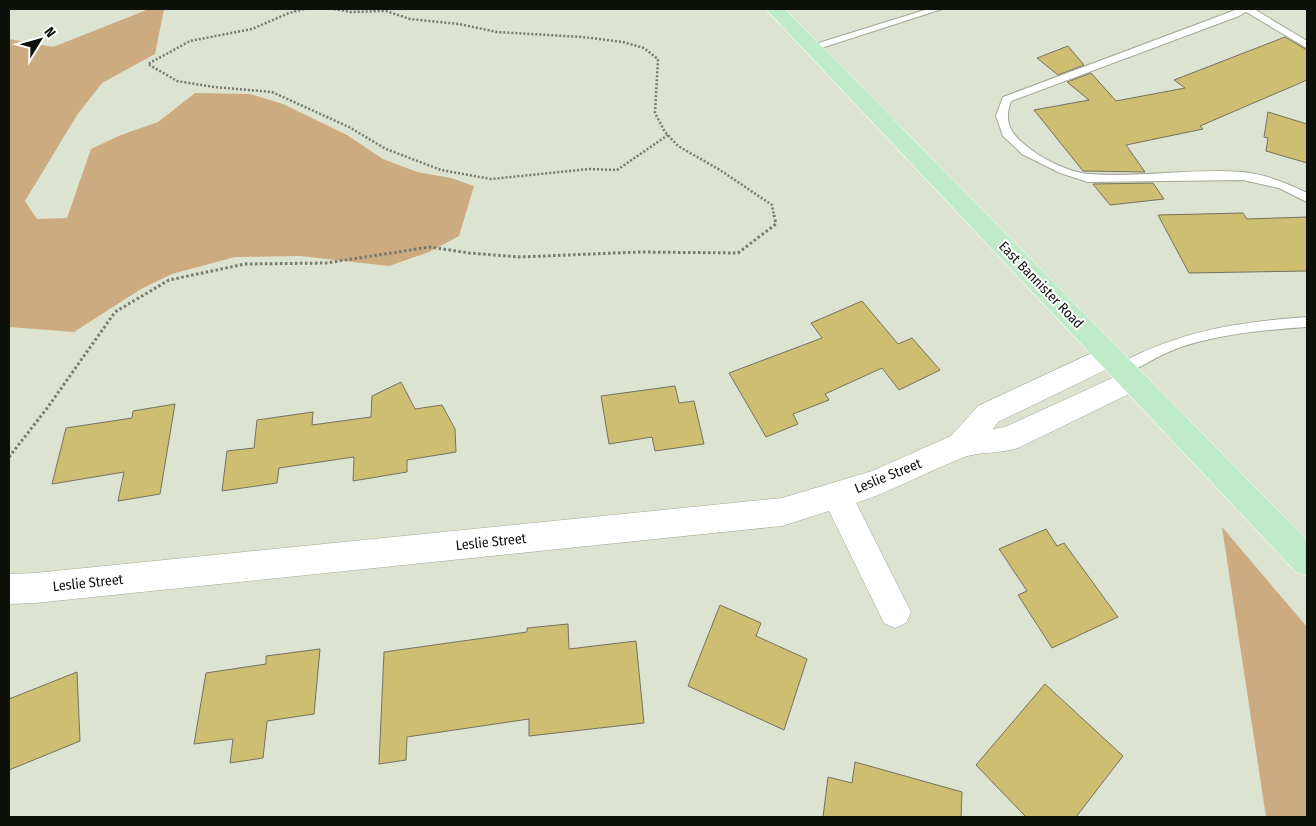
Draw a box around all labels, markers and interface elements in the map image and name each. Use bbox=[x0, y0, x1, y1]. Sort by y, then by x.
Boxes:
north arrow bbox=[15, 15, 65, 65]
text: N bbox=[41, 24, 59, 41]
street label: East Bannister Road bbox=[995, 238, 1087, 332]
street label: Leslie Street bbox=[852, 455, 924, 497]
street label: Leslie Street bbox=[455, 530, 527, 554]
street label: Leslie Street bbox=[52, 571, 124, 595]

